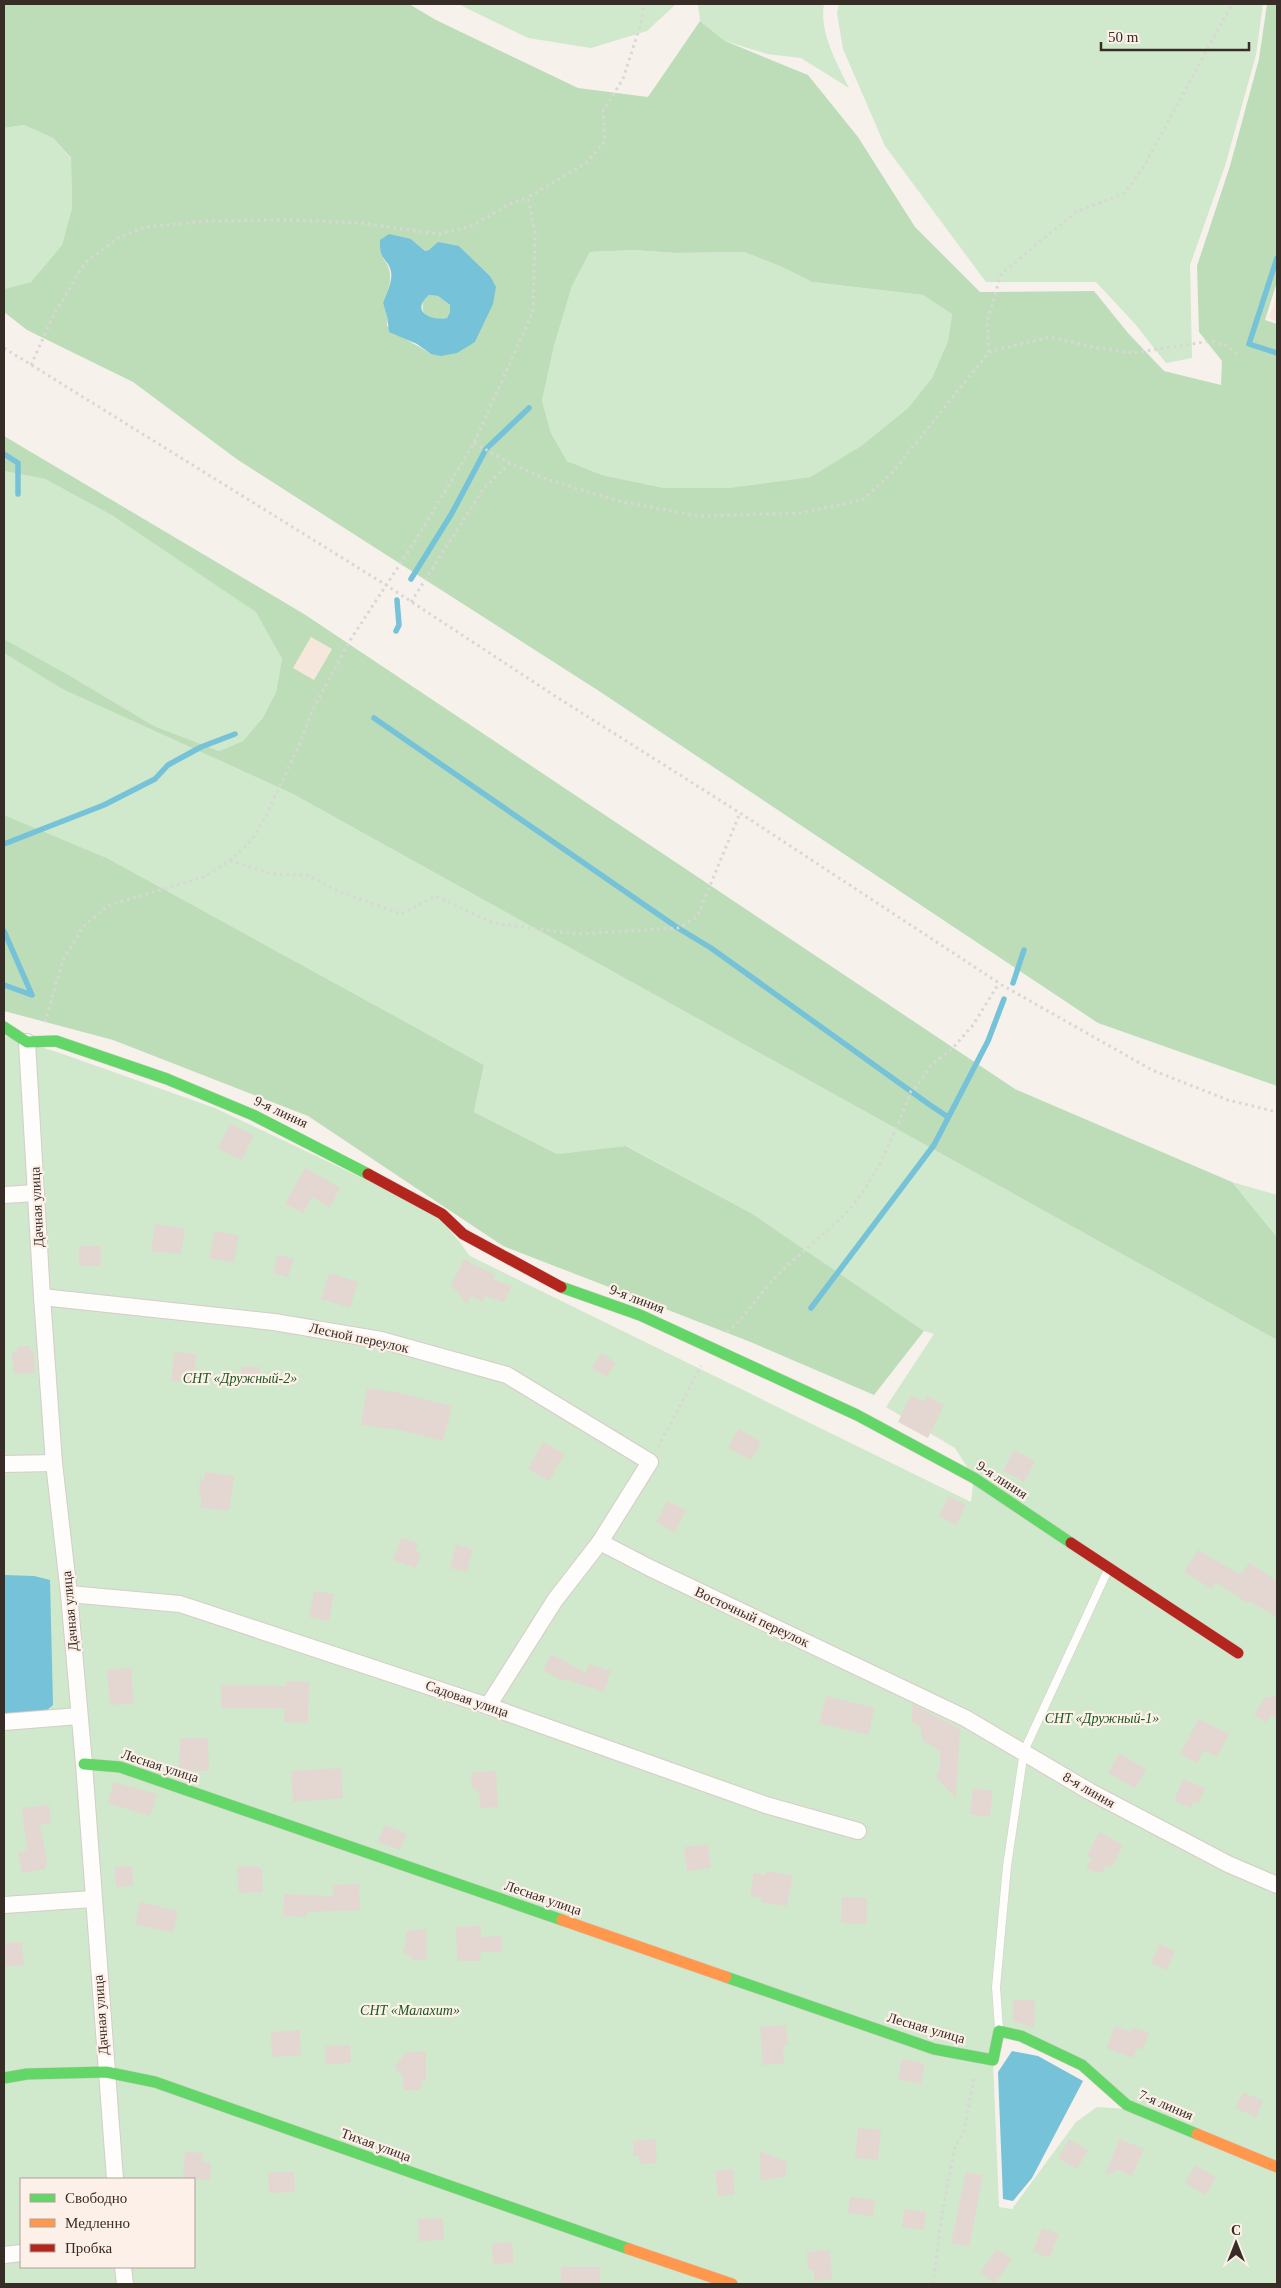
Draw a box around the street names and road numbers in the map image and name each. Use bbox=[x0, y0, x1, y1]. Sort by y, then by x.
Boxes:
street label: 9-я линия bbox=[252, 1093, 311, 1131]
street label: Дачная улица bbox=[27, 1166, 47, 1248]
street label: 9-я линия bbox=[607, 1282, 667, 1317]
street label: Лесной переулок bbox=[308, 1320, 410, 1356]
street label: 9-я линия bbox=[974, 1458, 1031, 1502]
street label: Дачная улица bbox=[59, 1569, 81, 1652]
street label: Восточный переулок bbox=[693, 1584, 812, 1650]
street label: Садовая улица bbox=[424, 1678, 511, 1720]
street label: Лесная улица bbox=[119, 1746, 201, 1786]
street label: 8-я линия bbox=[1060, 1769, 1118, 1811]
street label: Лесная улица bbox=[503, 1878, 584, 1918]
street label: Дачная улица bbox=[91, 1974, 111, 2056]
street label: Лесная улица bbox=[885, 2010, 967, 2047]
street label: 7-я линия bbox=[1137, 2087, 1196, 2123]
street label: Тихая улица bbox=[339, 2125, 414, 2165]

